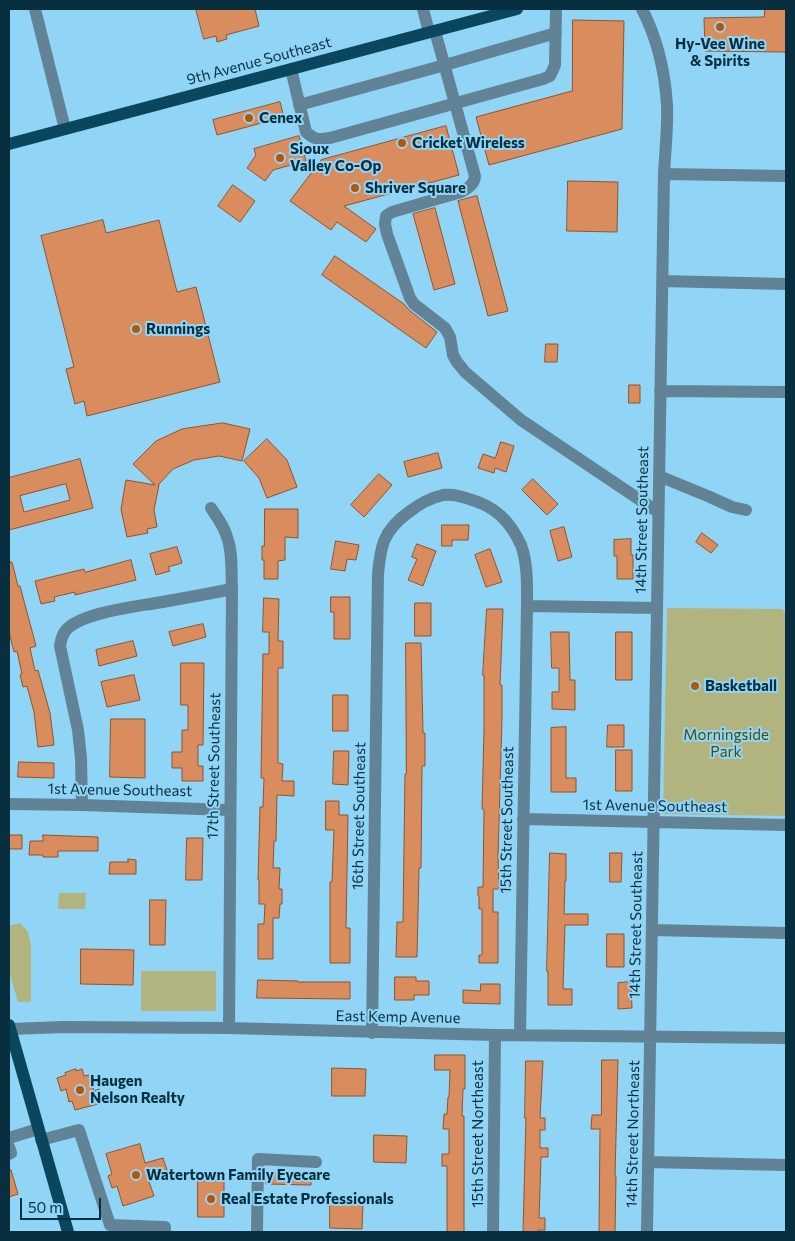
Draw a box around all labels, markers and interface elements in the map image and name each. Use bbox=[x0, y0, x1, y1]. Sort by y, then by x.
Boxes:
marker: Hy-Vee Wine & Spirits bbox=[714, 21, 726, 33]
street label: 9th Avenue Southeast bbox=[185, 33, 333, 89]
place label: Hy-Vee Wine & Spirits bbox=[675, 35, 765, 70]
place label: Cenex bbox=[259, 109, 302, 127]
marker: Cenex bbox=[243, 112, 255, 124]
place label: Cricket Wireless bbox=[412, 134, 525, 152]
marker: Cricket Wireless bbox=[396, 137, 408, 149]
place label: Sioux Valley Co-Op bbox=[290, 140, 381, 175]
marker: Sioux Valley Co-Op bbox=[274, 152, 286, 164]
place label: Shriver Square bbox=[365, 179, 466, 197]
marker: Shriver Square bbox=[349, 182, 361, 194]
place label: Runnings bbox=[146, 320, 210, 338]
marker: Runnings bbox=[130, 323, 142, 335]
street label: 14th Street Southeast bbox=[632, 446, 652, 594]
place label: Basketball bbox=[705, 677, 777, 695]
marker: Basketball bbox=[689, 680, 701, 692]
street label: 17th Street Southeast bbox=[204, 692, 224, 840]
park label: Morningside Park bbox=[683, 726, 769, 761]
street label: 16th Street Southeast bbox=[349, 742, 369, 890]
street label: 15th Street Southeast bbox=[497, 746, 517, 894]
street label: 1st Avenue Southeast bbox=[48, 780, 192, 800]
street label: 1st Avenue Southeast bbox=[583, 796, 727, 816]
street label: 14th Street Southeast bbox=[626, 851, 646, 999]
street label: East Kemp Avenue bbox=[335, 1007, 461, 1027]
street label: 15th Street Northeast bbox=[469, 1060, 487, 1208]
street label: 14th Street Northeast bbox=[623, 1060, 643, 1208]
place label: Haugen Nelson Realty bbox=[90, 1072, 185, 1107]
marker: Haugen Nelson Realty bbox=[74, 1084, 86, 1096]
place label: Watertown Family Eyecare bbox=[146, 1166, 330, 1184]
marker: Watertown Family Eyecare bbox=[130, 1169, 142, 1181]
scale bar bbox=[22, 1188, 104, 1220]
place label: Real Estate Professionals bbox=[221, 1190, 394, 1208]
marker: Real Estate Professionals bbox=[205, 1193, 217, 1205]
text: 50 m bbox=[28, 1198, 62, 1216]

